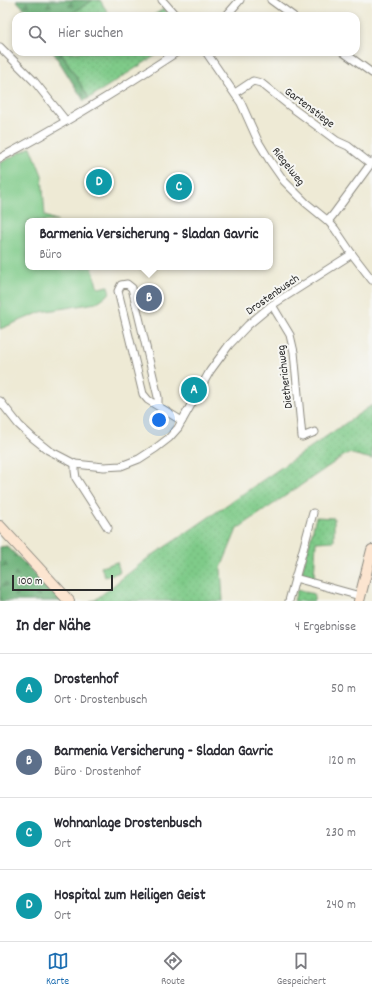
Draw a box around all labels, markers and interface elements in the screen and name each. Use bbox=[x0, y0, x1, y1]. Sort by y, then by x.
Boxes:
search box bbox=[12, 12, 360, 56]
icon: search bbox=[26, 23, 48, 45]
text: Hier suchen bbox=[58, 23, 123, 45]
street label: Gartenstiege bbox=[280, 84, 338, 133]
street label: Riegelweg bbox=[267, 144, 308, 190]
pin: D bbox=[86, 167, 112, 197]
pin: C bbox=[166, 172, 192, 202]
popup bbox=[25, 218, 273, 270]
text: Barmenia Versicherung - Sladan Gavric bbox=[39, 224, 259, 246]
text: Büro bbox=[39, 246, 62, 265]
street label: Drostenbusch bbox=[243, 270, 303, 320]
pin: B bbox=[136, 283, 162, 313]
street label: Dietherichweg bbox=[273, 344, 298, 410]
pin: A bbox=[181, 375, 207, 405]
your location bbox=[149, 410, 169, 430]
scale bar bbox=[12, 573, 113, 592]
text: 100 m bbox=[18, 574, 42, 590]
text: In der Nähe bbox=[16, 615, 91, 639]
text: 4 Ergebnisse bbox=[295, 618, 356, 637]
text: Drostenhof bbox=[54, 669, 118, 691]
text: A bbox=[25, 680, 33, 699]
text: 50 m bbox=[331, 680, 356, 699]
text: Ort · Drostenbusch bbox=[54, 691, 147, 710]
text: Barmenia Versicherung - Sladan Gavric bbox=[54, 741, 273, 763]
text: B bbox=[26, 752, 32, 771]
text: 120 m bbox=[328, 752, 356, 771]
text: Büro · Drostenhof bbox=[54, 763, 141, 782]
text: Wohnanlage Drostenbusch bbox=[54, 813, 202, 835]
text: C bbox=[26, 824, 32, 843]
text: 230 m bbox=[326, 824, 356, 843]
text: Ort bbox=[54, 835, 71, 854]
text: Hospital zum Heiligen Geist bbox=[54, 885, 205, 907]
text: D bbox=[26, 896, 32, 915]
text: 240 m bbox=[326, 896, 356, 915]
text: Ort bbox=[54, 907, 71, 926]
tab: Karte bbox=[46, 950, 69, 990]
tab: Route bbox=[161, 950, 185, 990]
tab: Gespeichert bbox=[277, 950, 326, 990]

